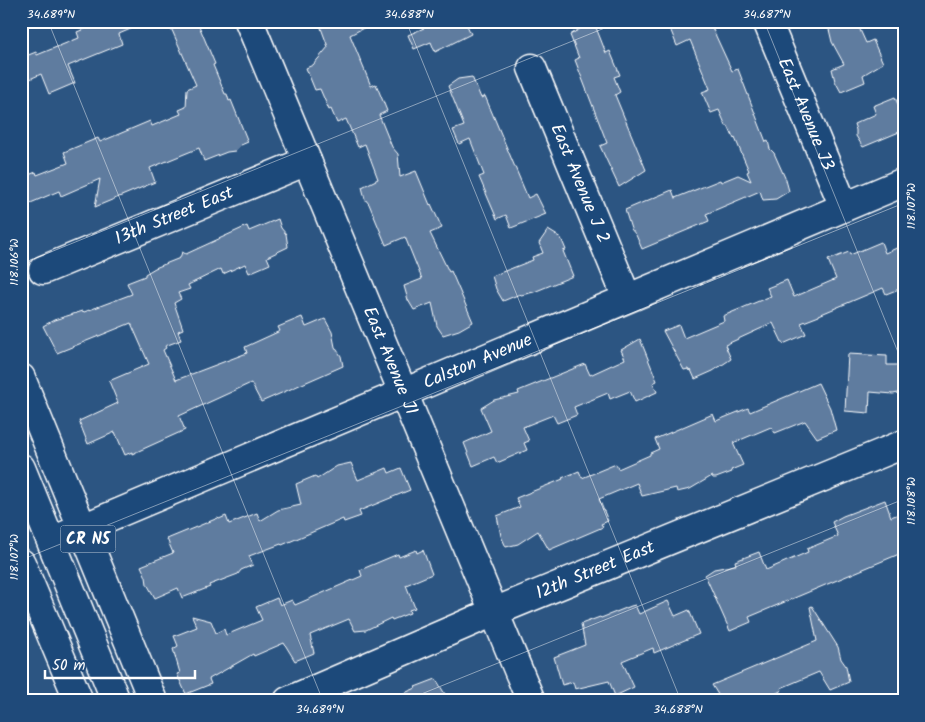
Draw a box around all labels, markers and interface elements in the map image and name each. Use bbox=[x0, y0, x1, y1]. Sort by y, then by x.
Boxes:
text: 34.689°N bbox=[27, 5, 75, 24]
text: 34.688°N bbox=[384, 5, 434, 24]
text: 34.687°N bbox=[743, 5, 791, 24]
street label: East Avenue J3 bbox=[769, 53, 842, 175]
street label: East Avenue J 2 bbox=[542, 119, 617, 248]
street label: 13th Street East bbox=[110, 178, 239, 253]
text: 118.107°W bbox=[902, 183, 921, 229]
text: 118.106°W bbox=[5, 238, 24, 286]
street label: East Avenue J1 bbox=[355, 302, 425, 420]
street label: Calston Avenue bbox=[419, 326, 537, 398]
text: 118.108°W bbox=[902, 477, 921, 525]
road number: CR N5 bbox=[61, 526, 116, 552]
street label: 12th Street East bbox=[531, 533, 660, 608]
text: 118.107°W bbox=[5, 534, 24, 580]
scale bar bbox=[45, 647, 195, 679]
text: 50 m bbox=[52, 654, 86, 678]
text: 34.689°N bbox=[296, 700, 344, 719]
text: 34.688°N bbox=[653, 700, 703, 719]

